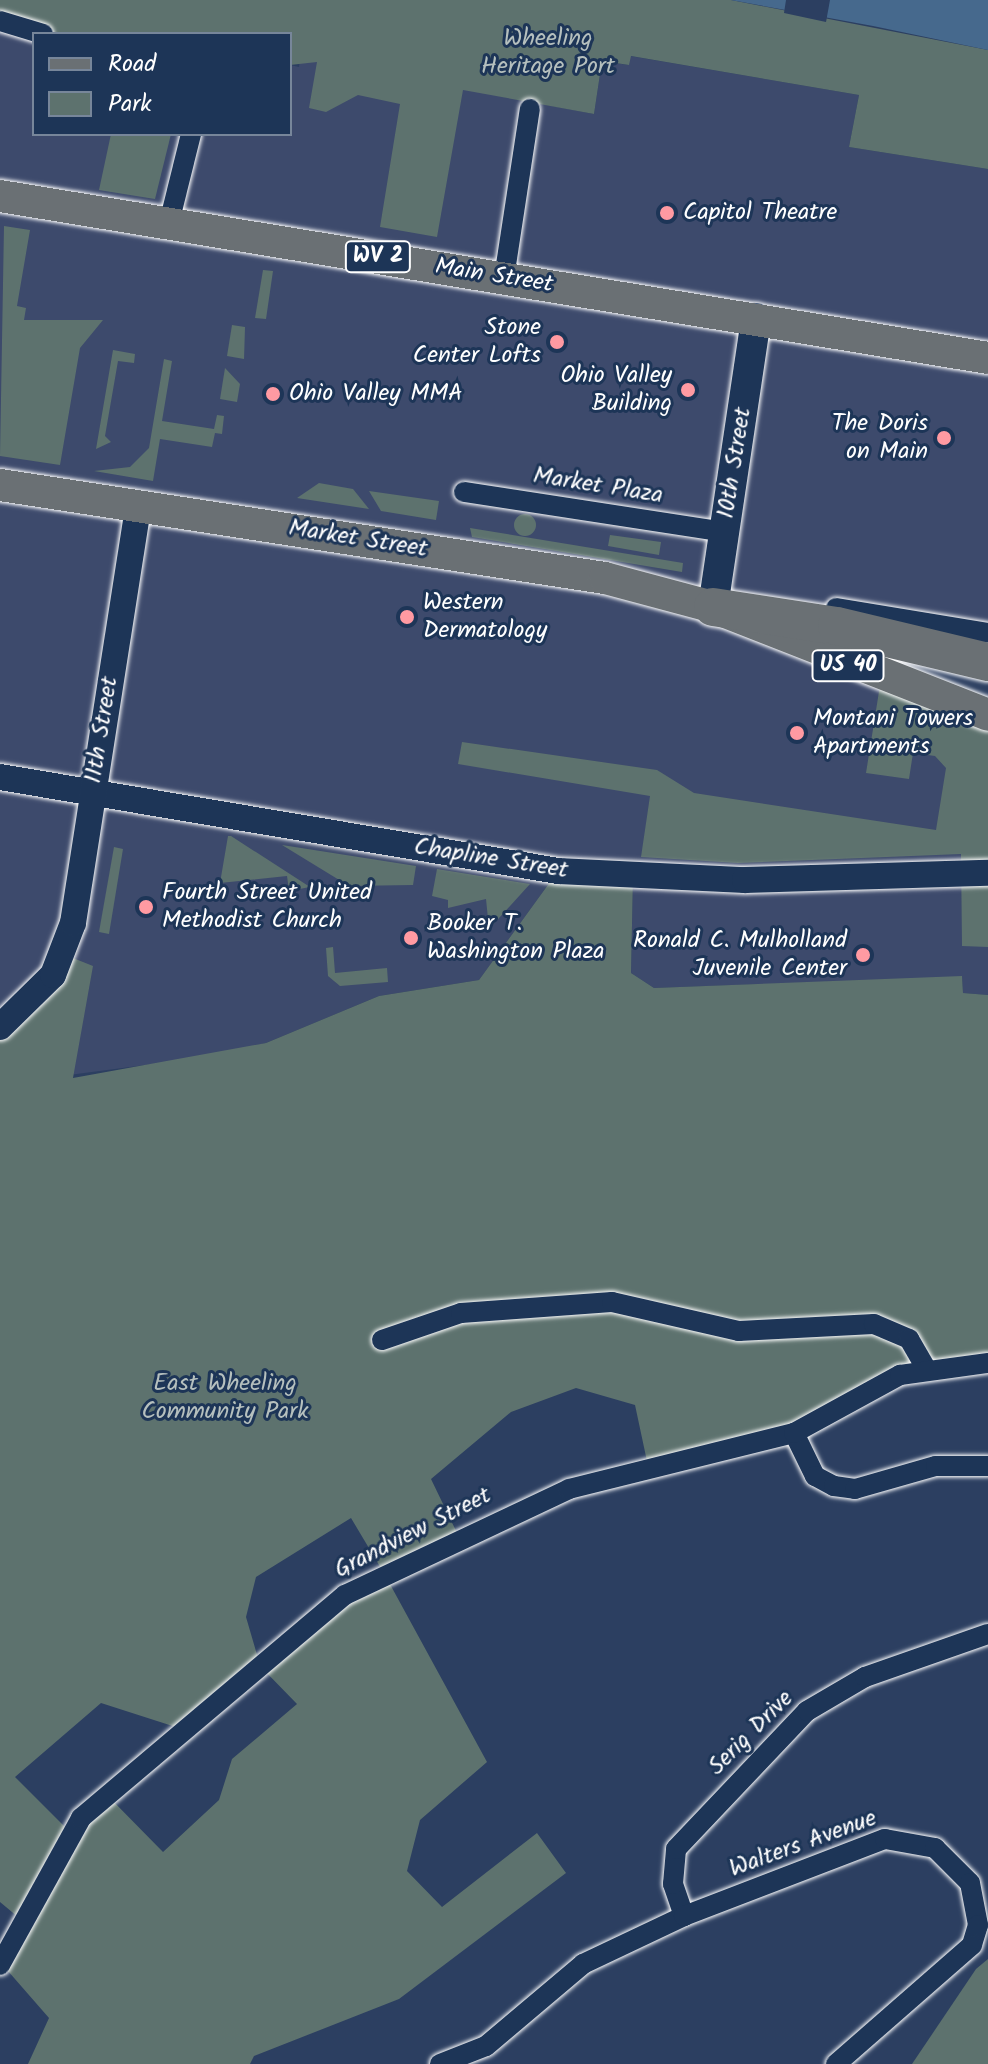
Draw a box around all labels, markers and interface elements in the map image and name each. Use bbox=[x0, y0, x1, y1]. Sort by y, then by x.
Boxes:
park label: Wheeling Heritage Port bbox=[481, 25, 615, 81]
legend bbox=[32, 32, 292, 136]
text: Road bbox=[108, 45, 156, 84]
text: Park bbox=[108, 85, 152, 124]
place label: Capitol Theatre bbox=[683, 199, 837, 227]
marker: Capitol Theatre bbox=[658, 204, 676, 222]
road number: WV 2 bbox=[344, 239, 412, 275]
street label: Main Street bbox=[433, 252, 555, 300]
place label: Stone Center Lofts bbox=[413, 314, 541, 370]
marker: Stone Center Lofts bbox=[548, 333, 566, 351]
place label: Ohio Valley Building bbox=[560, 362, 672, 418]
place label: Ohio Valley MMA bbox=[289, 380, 463, 408]
marker: Ohio Valley Building bbox=[679, 381, 697, 399]
marker: Ohio Valley MMA bbox=[264, 385, 282, 403]
street label: 10th Street bbox=[712, 405, 758, 521]
place label: The Doris on Main bbox=[832, 410, 928, 466]
marker: The Doris on Main bbox=[935, 429, 953, 447]
street label: Market Plaza bbox=[531, 462, 665, 510]
street label: Market Street bbox=[287, 514, 429, 564]
place label: Western Dermatology bbox=[423, 589, 547, 645]
marker: Western Dermatology bbox=[398, 608, 416, 626]
road number: US 40 bbox=[810, 648, 886, 684]
street label: 11th Street bbox=[79, 675, 125, 785]
place label: Montani Towers Apartments bbox=[813, 705, 973, 761]
marker: Montani Towers Apartments bbox=[788, 724, 806, 742]
street label: Chapline Street bbox=[412, 833, 570, 885]
place label: Fourth Street United Methodist Church bbox=[162, 879, 372, 935]
marker: Fourth Street United Methodist Church bbox=[137, 898, 155, 916]
place label: Booker T. Washington Plaza bbox=[427, 910, 605, 966]
place label: Ronald C. Mulholland Juvenile Center bbox=[633, 927, 847, 983]
marker: Booker T. Washington Plaza bbox=[402, 929, 420, 947]
marker: Ronald C. Mulholland Juvenile Center bbox=[854, 946, 872, 964]
park label: East Wheeling Community Park bbox=[141, 1370, 309, 1426]
street label: Grandview Street bbox=[330, 1481, 496, 1585]
street label: Serig Drive bbox=[703, 1685, 799, 1781]
street label: Walters Avenue bbox=[726, 1804, 880, 1884]

